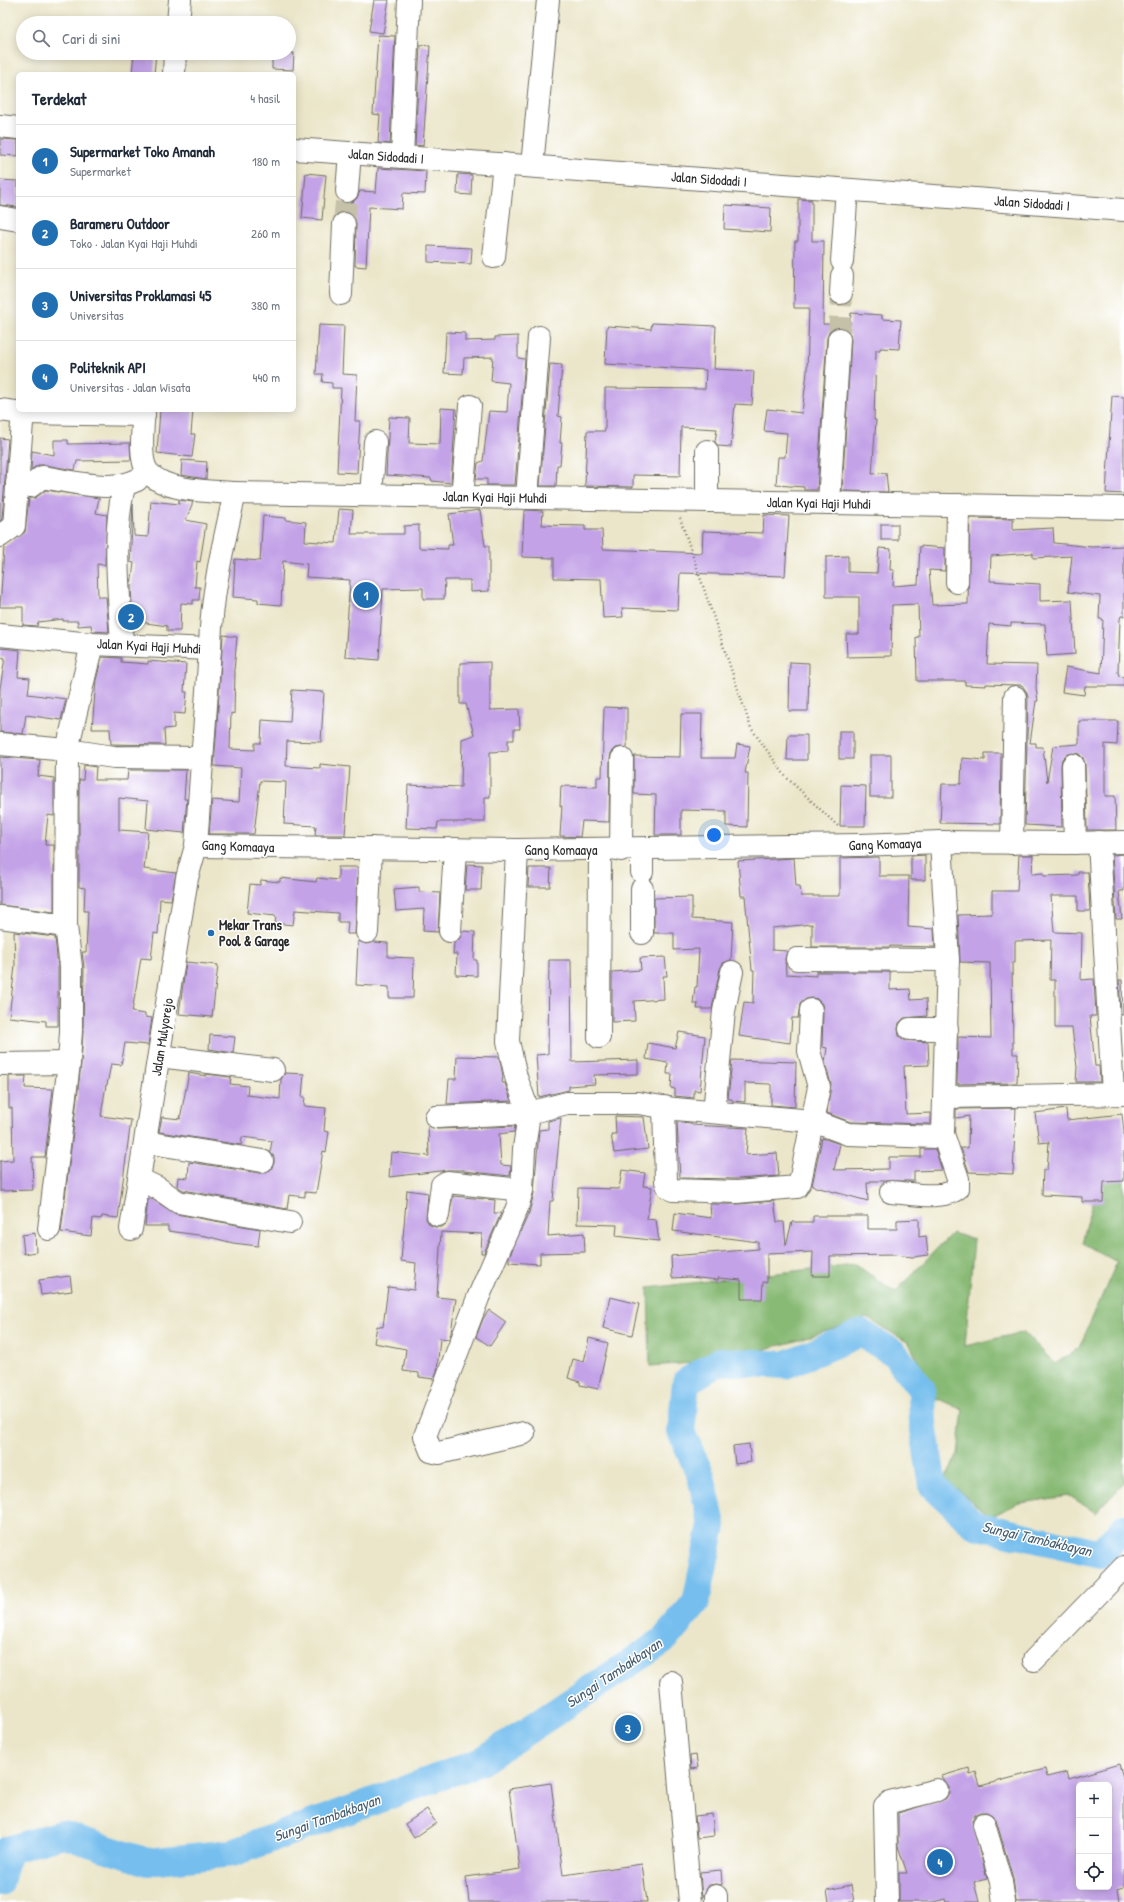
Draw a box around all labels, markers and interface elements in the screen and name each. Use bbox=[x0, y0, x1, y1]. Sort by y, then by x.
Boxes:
search box bbox=[16, 16, 296, 60]
icon: search bbox=[30, 27, 52, 49]
text: Cari di sini bbox=[62, 28, 121, 49]
text: Terdekat bbox=[32, 87, 86, 110]
text: 4 hasil bbox=[250, 89, 280, 107]
text: Supermarket Toko Amanah bbox=[70, 141, 215, 162]
street label: Jalan Sidodadi I bbox=[347, 143, 425, 168]
text: 1 bbox=[43, 152, 47, 170]
text: 180 m bbox=[252, 152, 280, 170]
text: Supermarket bbox=[70, 162, 131, 180]
street label: Jalan Sidodadi I bbox=[670, 166, 748, 191]
street label: Jalan Sidodadi I bbox=[993, 190, 1071, 215]
text: Barameru Outdoor bbox=[70, 213, 170, 234]
text: 2 bbox=[42, 224, 48, 242]
text: 260 m bbox=[251, 224, 280, 242]
text: Toko · Jalan Kyai Haji Muhdi bbox=[70, 234, 198, 252]
text: Universitas Proklamasi 45 bbox=[70, 285, 211, 306]
text: 3 bbox=[42, 296, 48, 314]
text: 380 m bbox=[251, 296, 280, 314]
text: Universitas bbox=[70, 306, 124, 324]
text: Politeknik API bbox=[70, 357, 146, 378]
text: 4 bbox=[43, 368, 47, 386]
text: 440 m bbox=[253, 368, 280, 386]
text: Universitas · Jalan Wisata bbox=[70, 378, 190, 396]
street label: Jalan Kyai Haji Muhdi bbox=[443, 486, 547, 508]
street label: Jalan Kyai Haji Muhdi bbox=[767, 492, 871, 514]
pin: 1 bbox=[353, 580, 379, 610]
pin: 2 bbox=[118, 602, 144, 632]
street label: Jalan Kyai Haji Muhdi bbox=[96, 633, 202, 659]
your location bbox=[704, 825, 724, 845]
street label: Gang Komaaya bbox=[848, 833, 922, 855]
street label: Gang Komaaya bbox=[201, 835, 275, 857]
street label: Gang Komaaya bbox=[525, 840, 598, 860]
place label: Mekar Trans Pool & Garage bbox=[219, 915, 290, 952]
marker: Mekar Trans Pool & Garage bbox=[206, 928, 216, 938]
street label: Jalan Mulyorejo bbox=[146, 996, 178, 1077]
water label: Sungai Tambakbayan bbox=[980, 1516, 1095, 1562]
water label: Sungai Tambakbayan bbox=[562, 1632, 667, 1712]
pin: 3 bbox=[615, 1713, 641, 1743]
map controls bbox=[1076, 1782, 1112, 1890]
button: + bbox=[1076, 1782, 1112, 1818]
water label: Sungai Tambakbayan bbox=[271, 1788, 384, 1846]
button: − bbox=[1076, 1818, 1112, 1854]
pin: 4 bbox=[927, 1847, 953, 1877]
button: locate bbox=[1076, 1854, 1112, 1890]

